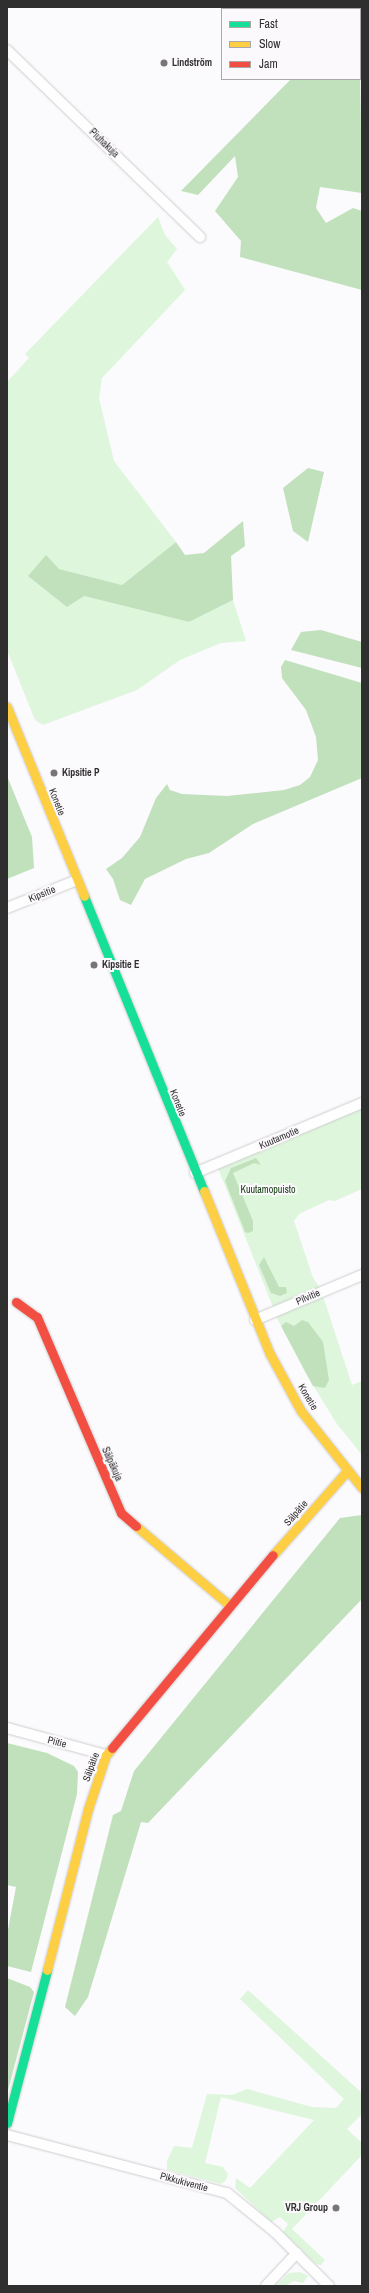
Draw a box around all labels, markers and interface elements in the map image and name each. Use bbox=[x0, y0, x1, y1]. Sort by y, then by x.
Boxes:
legend bbox=[221, 8, 361, 80]
text: Fast bbox=[259, 16, 278, 32]
text: Slow bbox=[259, 36, 280, 52]
text: Jam bbox=[259, 56, 278, 72]
place label: Lindström bbox=[172, 57, 212, 69]
marker: Lindström bbox=[159, 58, 169, 68]
street label: Piuhakuja bbox=[87, 126, 121, 160]
place label: Kipsitie P bbox=[62, 767, 99, 779]
marker: Kipsitie P bbox=[49, 768, 59, 778]
street label: Konetie bbox=[46, 787, 68, 817]
street label: Kipsitie bbox=[27, 883, 57, 905]
place label: Kipsitie E bbox=[102, 959, 139, 971]
marker: Kipsitie E bbox=[89, 960, 99, 970]
street label: Konetie bbox=[167, 1088, 189, 1118]
street label: Kuutamotie bbox=[257, 1124, 301, 1152]
park label: Kuutamopuisto bbox=[240, 1184, 296, 1196]
street label: Pilvitie bbox=[294, 1287, 322, 1307]
street label: Konetie bbox=[296, 1382, 320, 1412]
street label: Sälpäkuja bbox=[99, 1445, 125, 1483]
street label: Sälpätie bbox=[282, 1498, 310, 1528]
street label: Piitie bbox=[46, 1734, 68, 1750]
street label: Sälpätie bbox=[80, 1751, 102, 1783]
street label: Pikkukiventie bbox=[159, 2170, 209, 2194]
place label: VRJ Group bbox=[285, 2202, 328, 2214]
marker: VRJ Group bbox=[331, 2203, 341, 2213]

